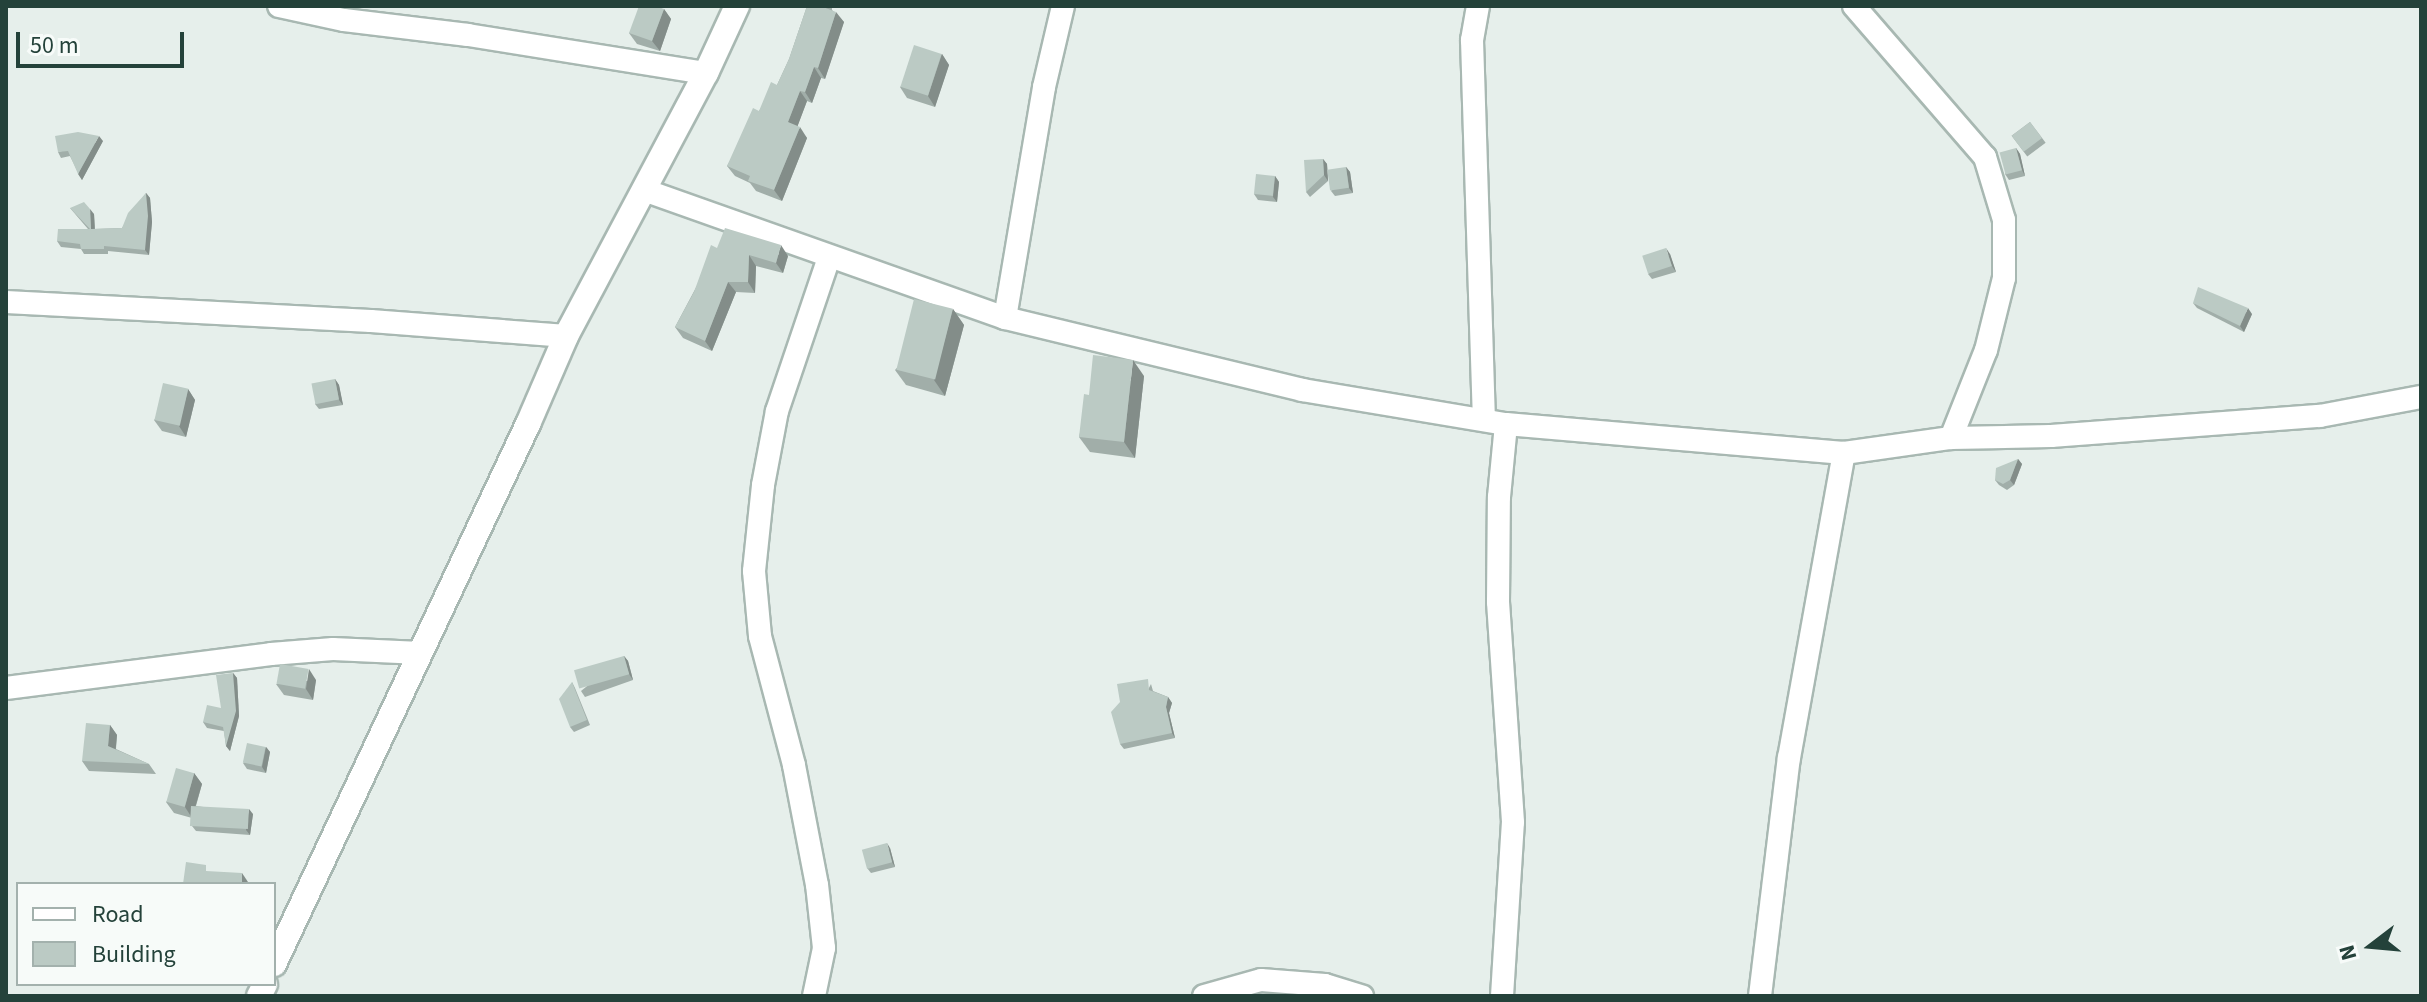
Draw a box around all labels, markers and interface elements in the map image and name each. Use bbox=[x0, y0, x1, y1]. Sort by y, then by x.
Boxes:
scale bar bbox=[20, 16, 188, 66]
text: 50 m bbox=[30, 28, 79, 63]
legend bbox=[16, 882, 276, 986]
text: Road bbox=[92, 897, 144, 932]
north arrow bbox=[2331, 906, 2411, 986]
text: Building bbox=[92, 937, 176, 972]
text: N bbox=[2331, 941, 2365, 964]

